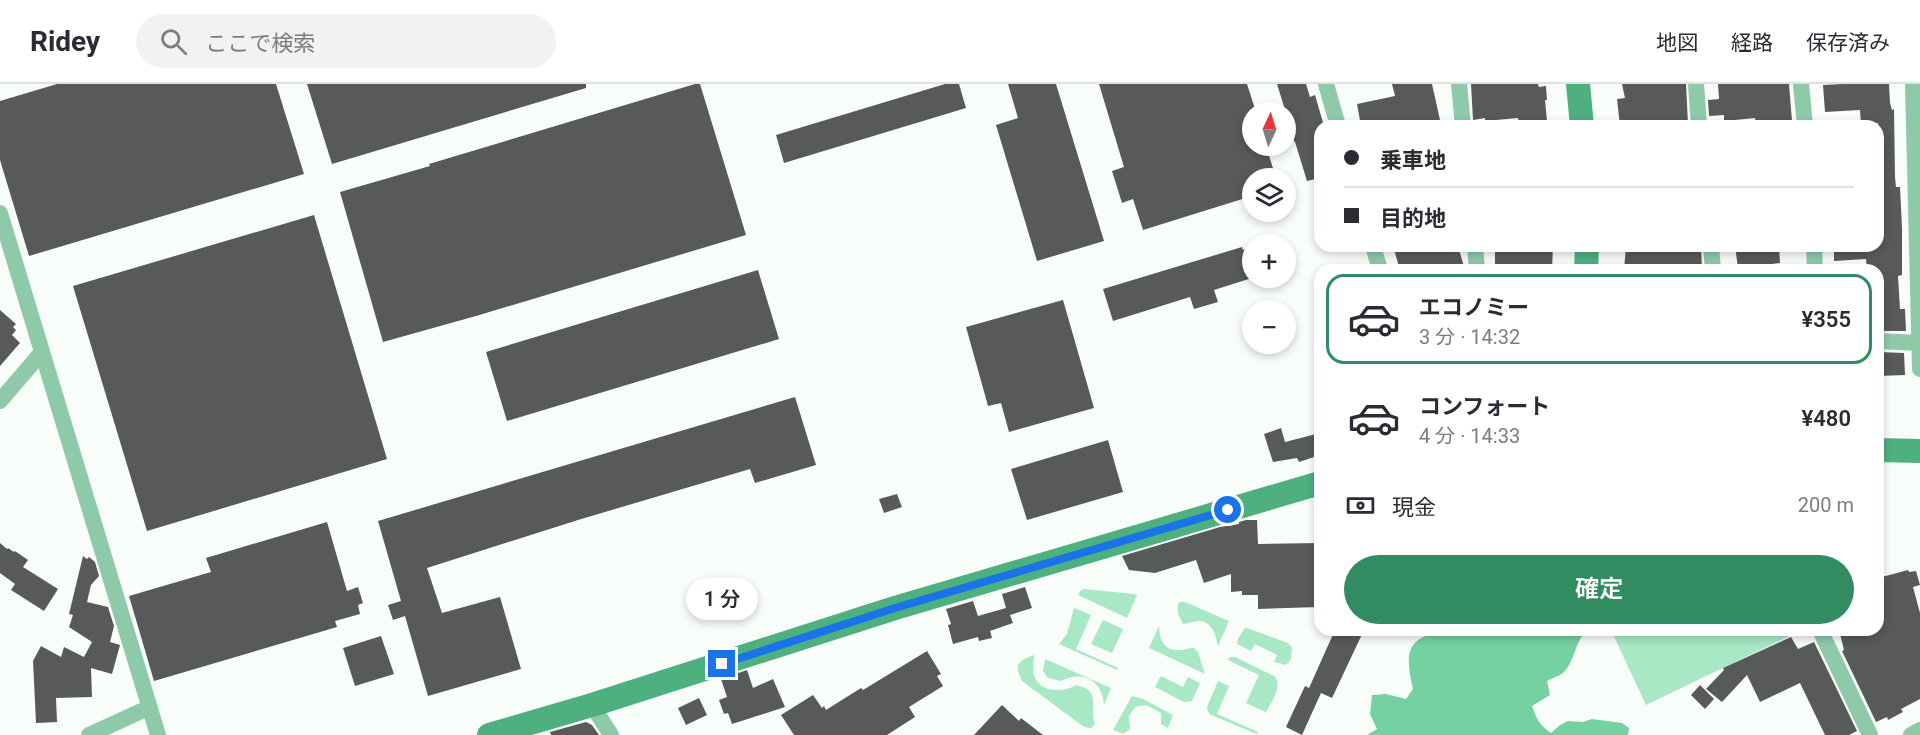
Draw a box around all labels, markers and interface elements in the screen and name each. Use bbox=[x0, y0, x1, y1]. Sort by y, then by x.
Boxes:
search box bbox=[136, 14, 556, 68]
text: Ridey bbox=[30, 25, 100, 58]
icon: search bbox=[157, 25, 190, 58]
text: ここで検索 bbox=[205, 31, 315, 56]
text: 地図 bbox=[1656, 31, 1698, 55]
text: 経路 bbox=[1731, 31, 1773, 55]
text: 保存済み bbox=[1806, 31, 1890, 55]
north arrow bbox=[1242, 102, 1296, 156]
map controls bbox=[1242, 102, 1296, 354]
text: 乗車地 bbox=[1380, 148, 1446, 173]
button: layers bbox=[1242, 168, 1296, 222]
text: 目的地 bbox=[1380, 206, 1446, 231]
button: + bbox=[1242, 234, 1296, 288]
icon: car bbox=[1347, 292, 1401, 346]
text: エコノミー bbox=[1419, 295, 1529, 320]
button: − bbox=[1242, 300, 1296, 354]
text: ¥355 bbox=[1802, 307, 1851, 332]
text: 3 分 · 14:32 bbox=[1419, 325, 1520, 349]
icon: car bbox=[1347, 391, 1401, 445]
text: コンフォート bbox=[1419, 394, 1550, 419]
text: ¥480 bbox=[1802, 406, 1851, 431]
text: 4 分 · 14:33 bbox=[1419, 424, 1520, 448]
icon: cash bbox=[1344, 489, 1377, 522]
text: 200 m bbox=[1798, 493, 1854, 517]
text: 現金 bbox=[1392, 495, 1436, 520]
route start bbox=[1214, 496, 1241, 523]
button: 確定 bbox=[1344, 555, 1854, 624]
callout: 1 分 bbox=[686, 577, 758, 619]
text: 1 分 bbox=[704, 587, 740, 611]
route end bbox=[708, 650, 735, 677]

